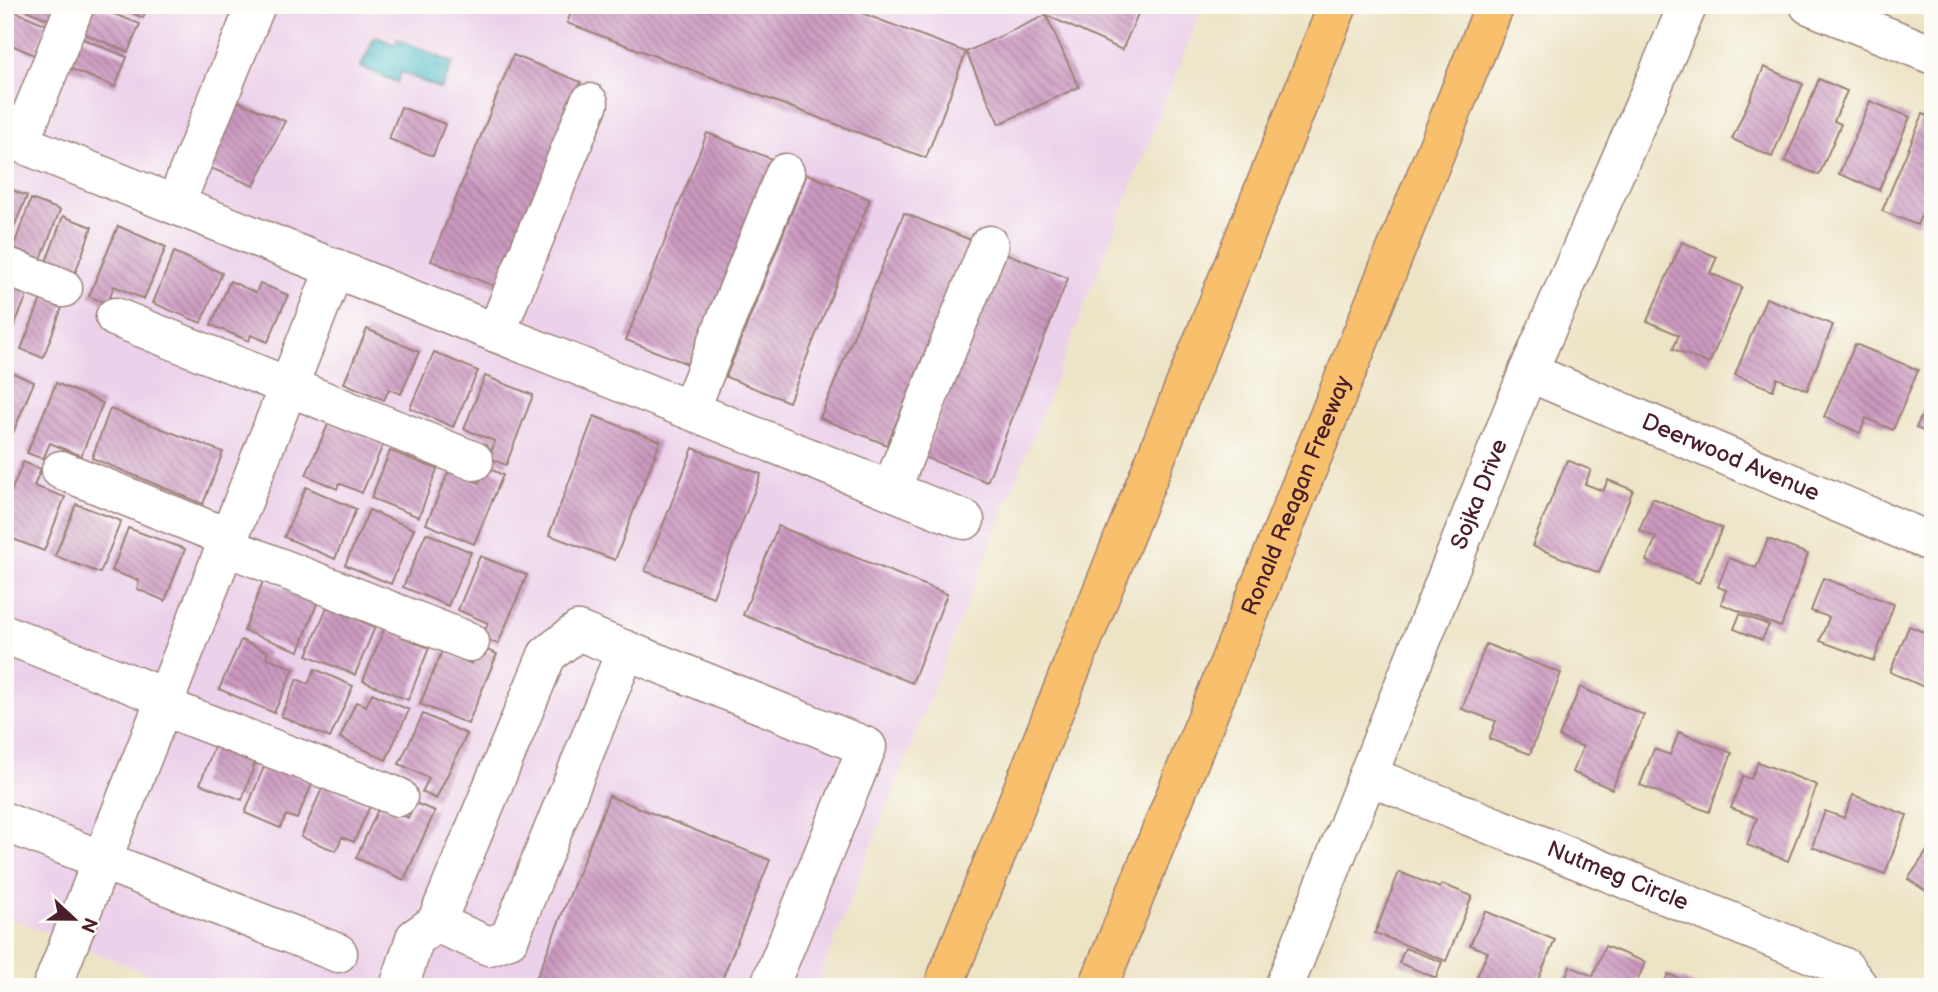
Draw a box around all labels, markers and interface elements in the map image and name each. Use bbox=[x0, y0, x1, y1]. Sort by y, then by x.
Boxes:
street label: Ronald Reagan Freeway bbox=[1236, 371, 1358, 620]
street label: Deerwood Avenue bbox=[1638, 408, 1824, 507]
street label: Sojka Drive bbox=[1445, 435, 1514, 554]
street label: Nutmeg Circle bbox=[1543, 835, 1692, 917]
north arrow bbox=[38, 884, 108, 954]
text: N bbox=[75, 914, 102, 936]

